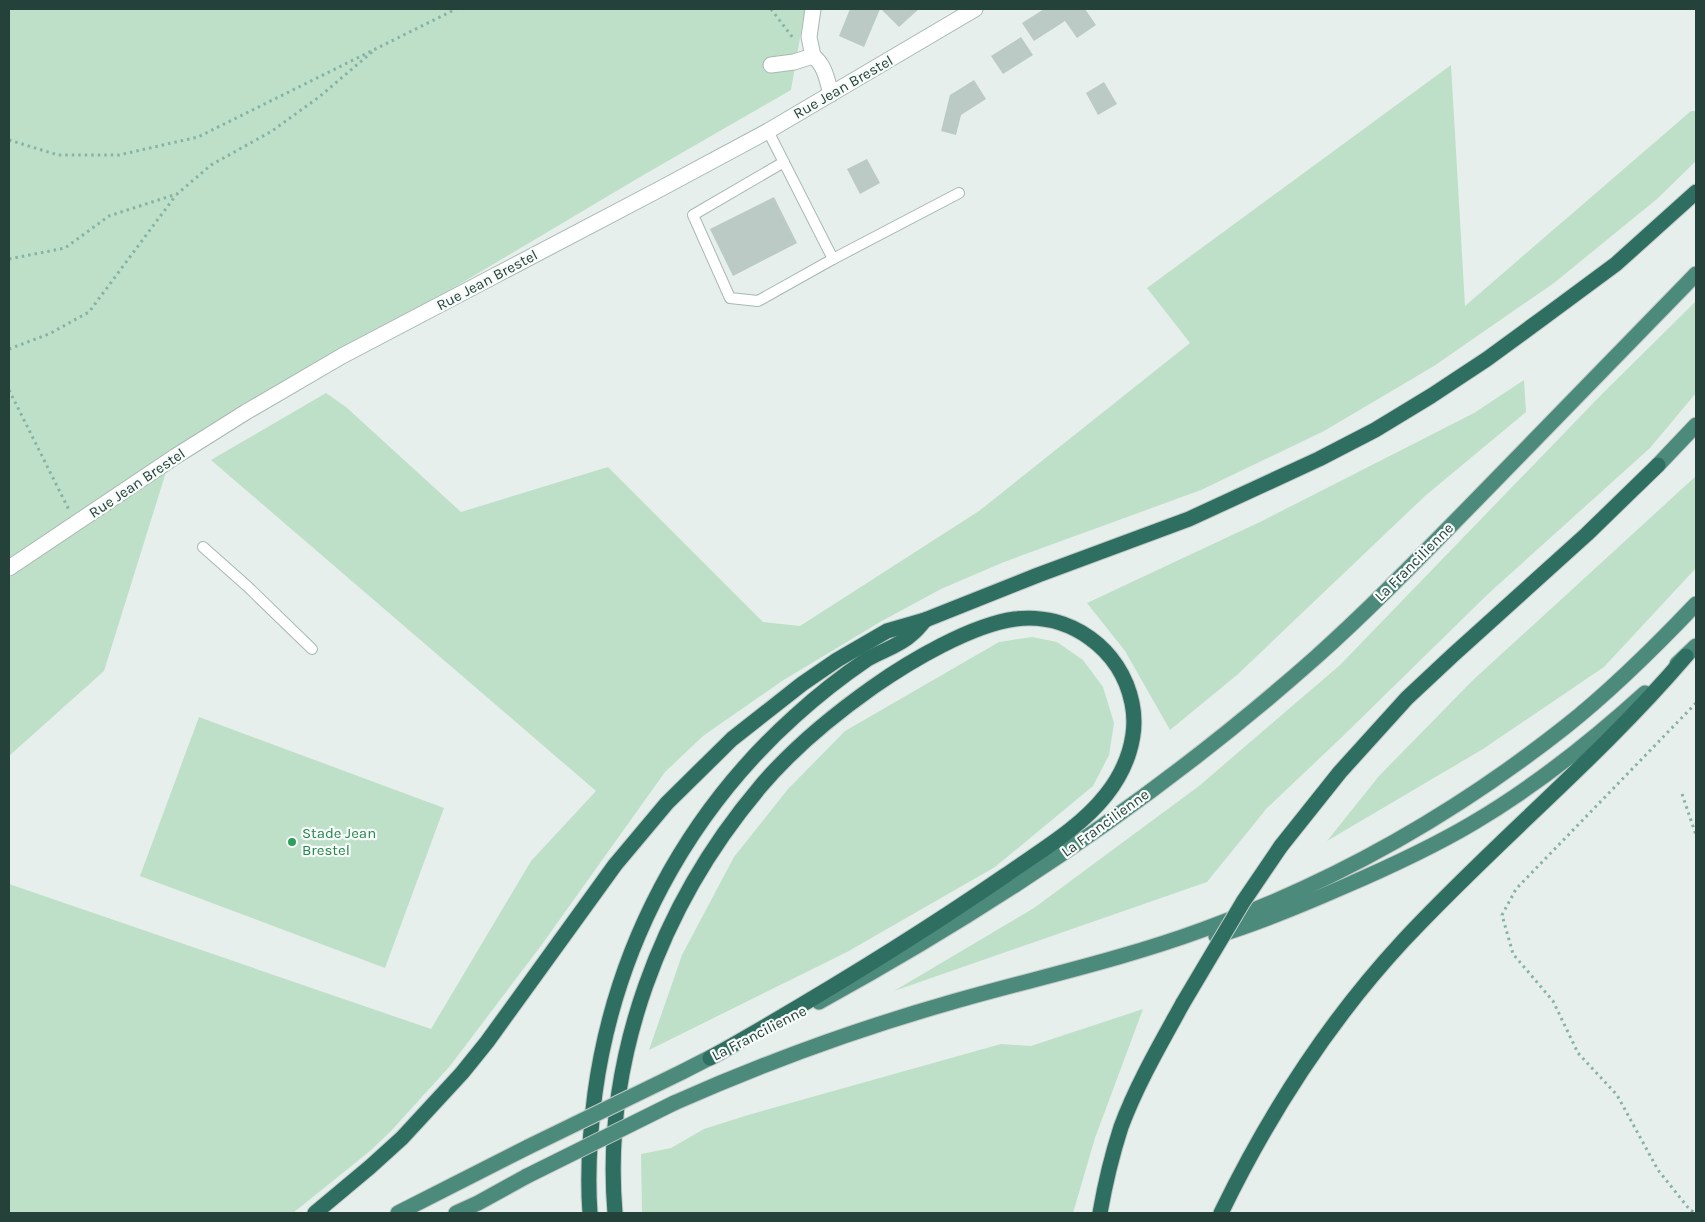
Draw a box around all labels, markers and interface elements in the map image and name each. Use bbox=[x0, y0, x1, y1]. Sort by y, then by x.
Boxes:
street label: Rue Jean Brestel bbox=[790, 51, 896, 123]
street label: Rue Jean Brestel bbox=[433, 246, 541, 314]
street label: Rue Jean Brestel bbox=[86, 444, 188, 522]
street label: La Francilienne bbox=[1371, 519, 1457, 605]
street label: La Francilienne bbox=[1058, 785, 1152, 861]
place label: Stade Jean Brestel bbox=[302, 824, 376, 859]
marker: Stade Jean Brestel bbox=[286, 836, 298, 848]
street label: La Francilienne bbox=[709, 1001, 809, 1065]

